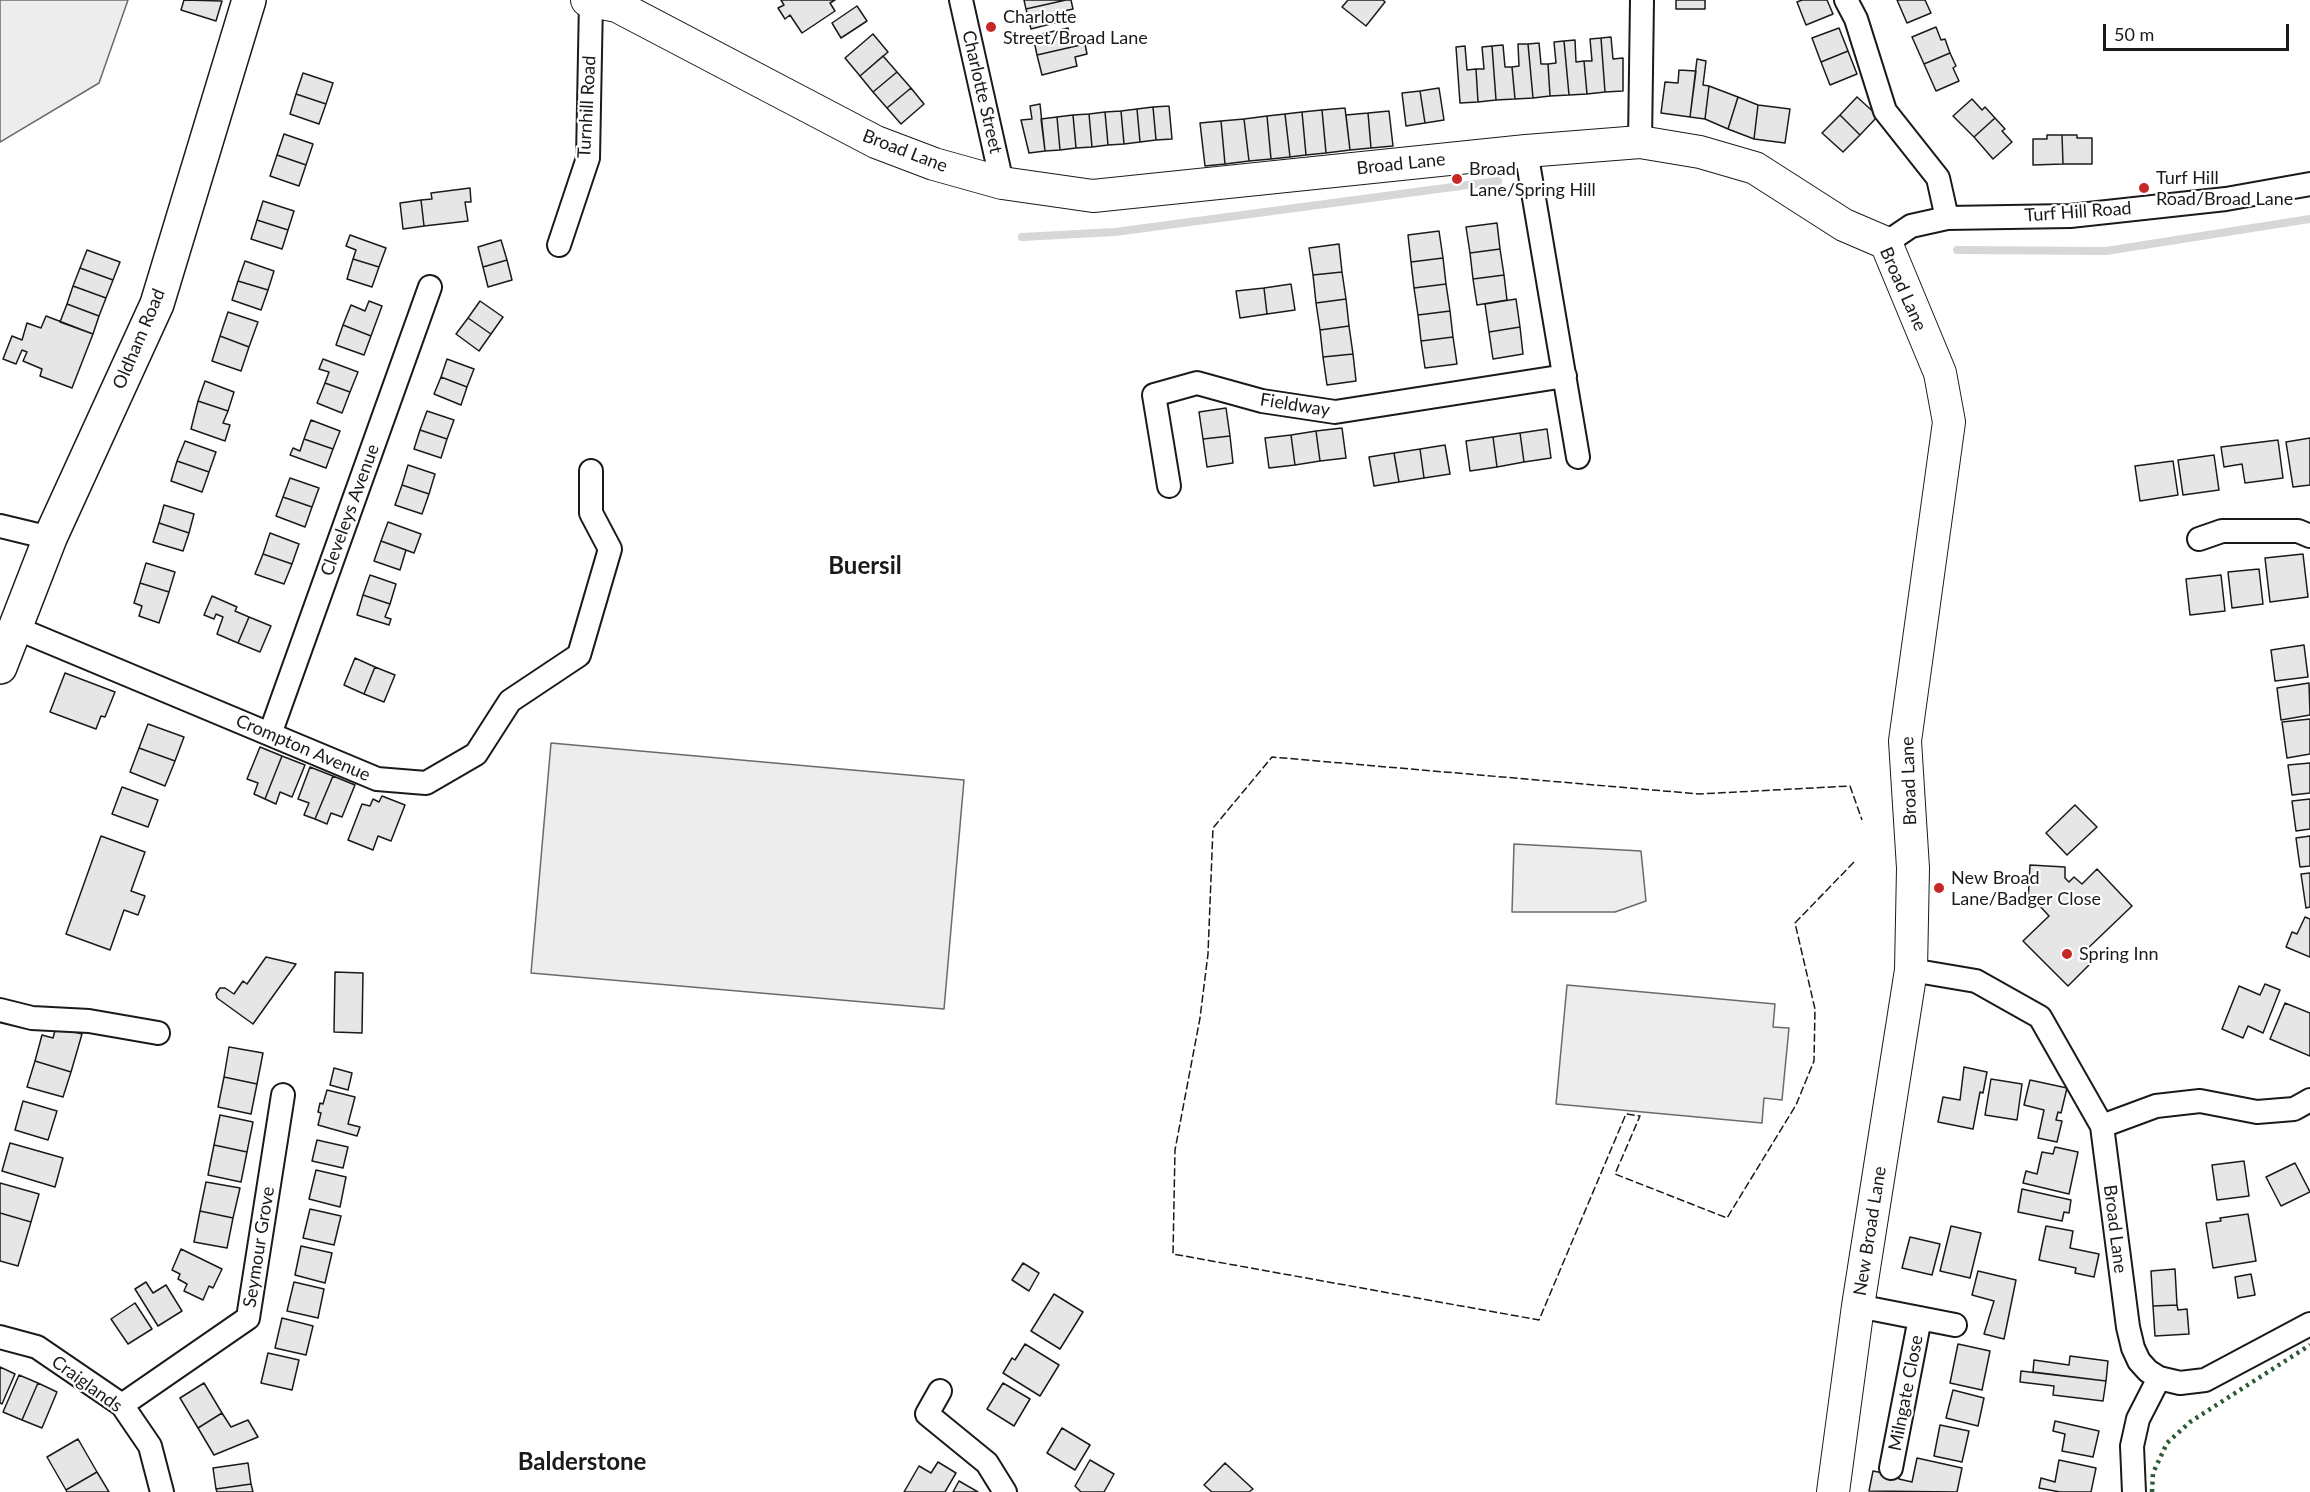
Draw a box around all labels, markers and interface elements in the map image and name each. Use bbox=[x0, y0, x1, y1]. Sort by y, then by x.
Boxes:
place label: Charlotte Street/Broad Lane bbox=[1003, 6, 1148, 48]
scale bar bbox=[2106, 12, 2292, 50]
marker: Charlotte Street/Broad Lane bbox=[984, 20, 998, 34]
text: 50 m bbox=[2114, 23, 2154, 45]
street label: Charlotte Street bbox=[957, 28, 1007, 156]
street label: Turnhill Road bbox=[574, 55, 600, 159]
street label: Broad Lane bbox=[859, 125, 951, 177]
street label: Broad Lane bbox=[1356, 149, 1446, 179]
place label: Broad Lane/Spring Hill bbox=[1469, 158, 1596, 201]
place label: Turf Hill Road/Broad Lane bbox=[2156, 167, 2293, 210]
marker: Broad Lane/Spring Hill bbox=[1450, 172, 1464, 186]
marker: Turf Hill Road/Broad Lane bbox=[2137, 181, 2151, 195]
street label: Turf Hill Road bbox=[2024, 197, 2132, 227]
street label: Broad Lane bbox=[1875, 244, 1931, 334]
street label: Oldham Road bbox=[108, 286, 170, 392]
street label: Fieldway bbox=[1259, 389, 1331, 421]
street label: Cleveleys Avenue bbox=[316, 441, 384, 579]
district label: Buersil bbox=[828, 552, 902, 580]
street label: Crompton Avenue bbox=[233, 710, 373, 786]
street label: Broad Lane bbox=[1897, 736, 1921, 826]
place label: New Broad Lane/Badger Close bbox=[1951, 867, 2101, 910]
marker: New Broad Lane/Badger Close bbox=[1932, 881, 1946, 895]
place label: Spring Inn bbox=[2079, 943, 2159, 965]
marker: Spring Inn bbox=[2060, 947, 2074, 961]
street label: New Broad Lane bbox=[1849, 1165, 1891, 1297]
street label: Broad Lane bbox=[2099, 1183, 2131, 1275]
street label: Seymour Grove bbox=[239, 1185, 279, 1309]
street label: Milngate Close bbox=[1884, 1333, 1928, 1453]
street label: Craiglands bbox=[47, 1351, 127, 1417]
district label: Balderstone bbox=[518, 1448, 646, 1476]

